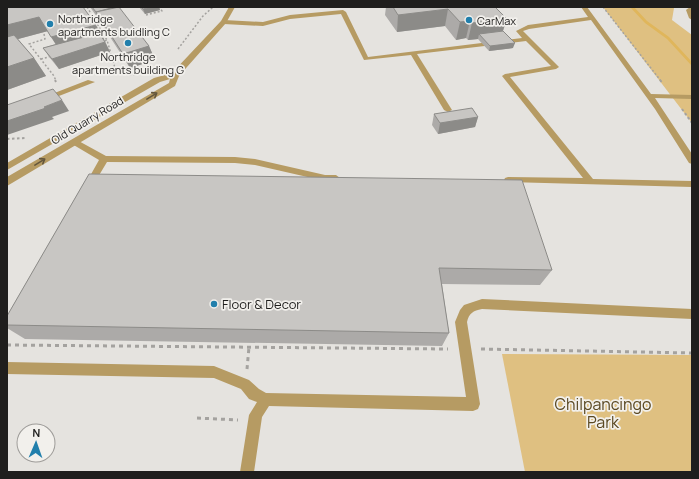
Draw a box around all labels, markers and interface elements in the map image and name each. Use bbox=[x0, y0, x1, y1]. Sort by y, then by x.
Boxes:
place label: Northridge apartments buidling C bbox=[58, 11, 170, 39]
place label: CarMax bbox=[477, 13, 516, 28]
marker: CarMax bbox=[464, 15, 474, 25]
marker: Northridge apartments buidling C bbox=[45, 19, 55, 29]
marker: Northridge apartments building G bbox=[123, 38, 133, 48]
place label: Northridge apartments building G bbox=[72, 49, 184, 77]
one-way arrow bbox=[146, 91, 158, 99]
street label: Old Quarry Road bbox=[48, 93, 126, 147]
one-way arrow bbox=[34, 158, 46, 166]
place label: Floor & Decor bbox=[222, 295, 301, 313]
marker: Floor & Decor bbox=[209, 299, 219, 309]
park label: Chilpancingo Park bbox=[554, 393, 652, 433]
north arrow bbox=[16, 423, 56, 463]
text: N bbox=[32, 425, 41, 440]

